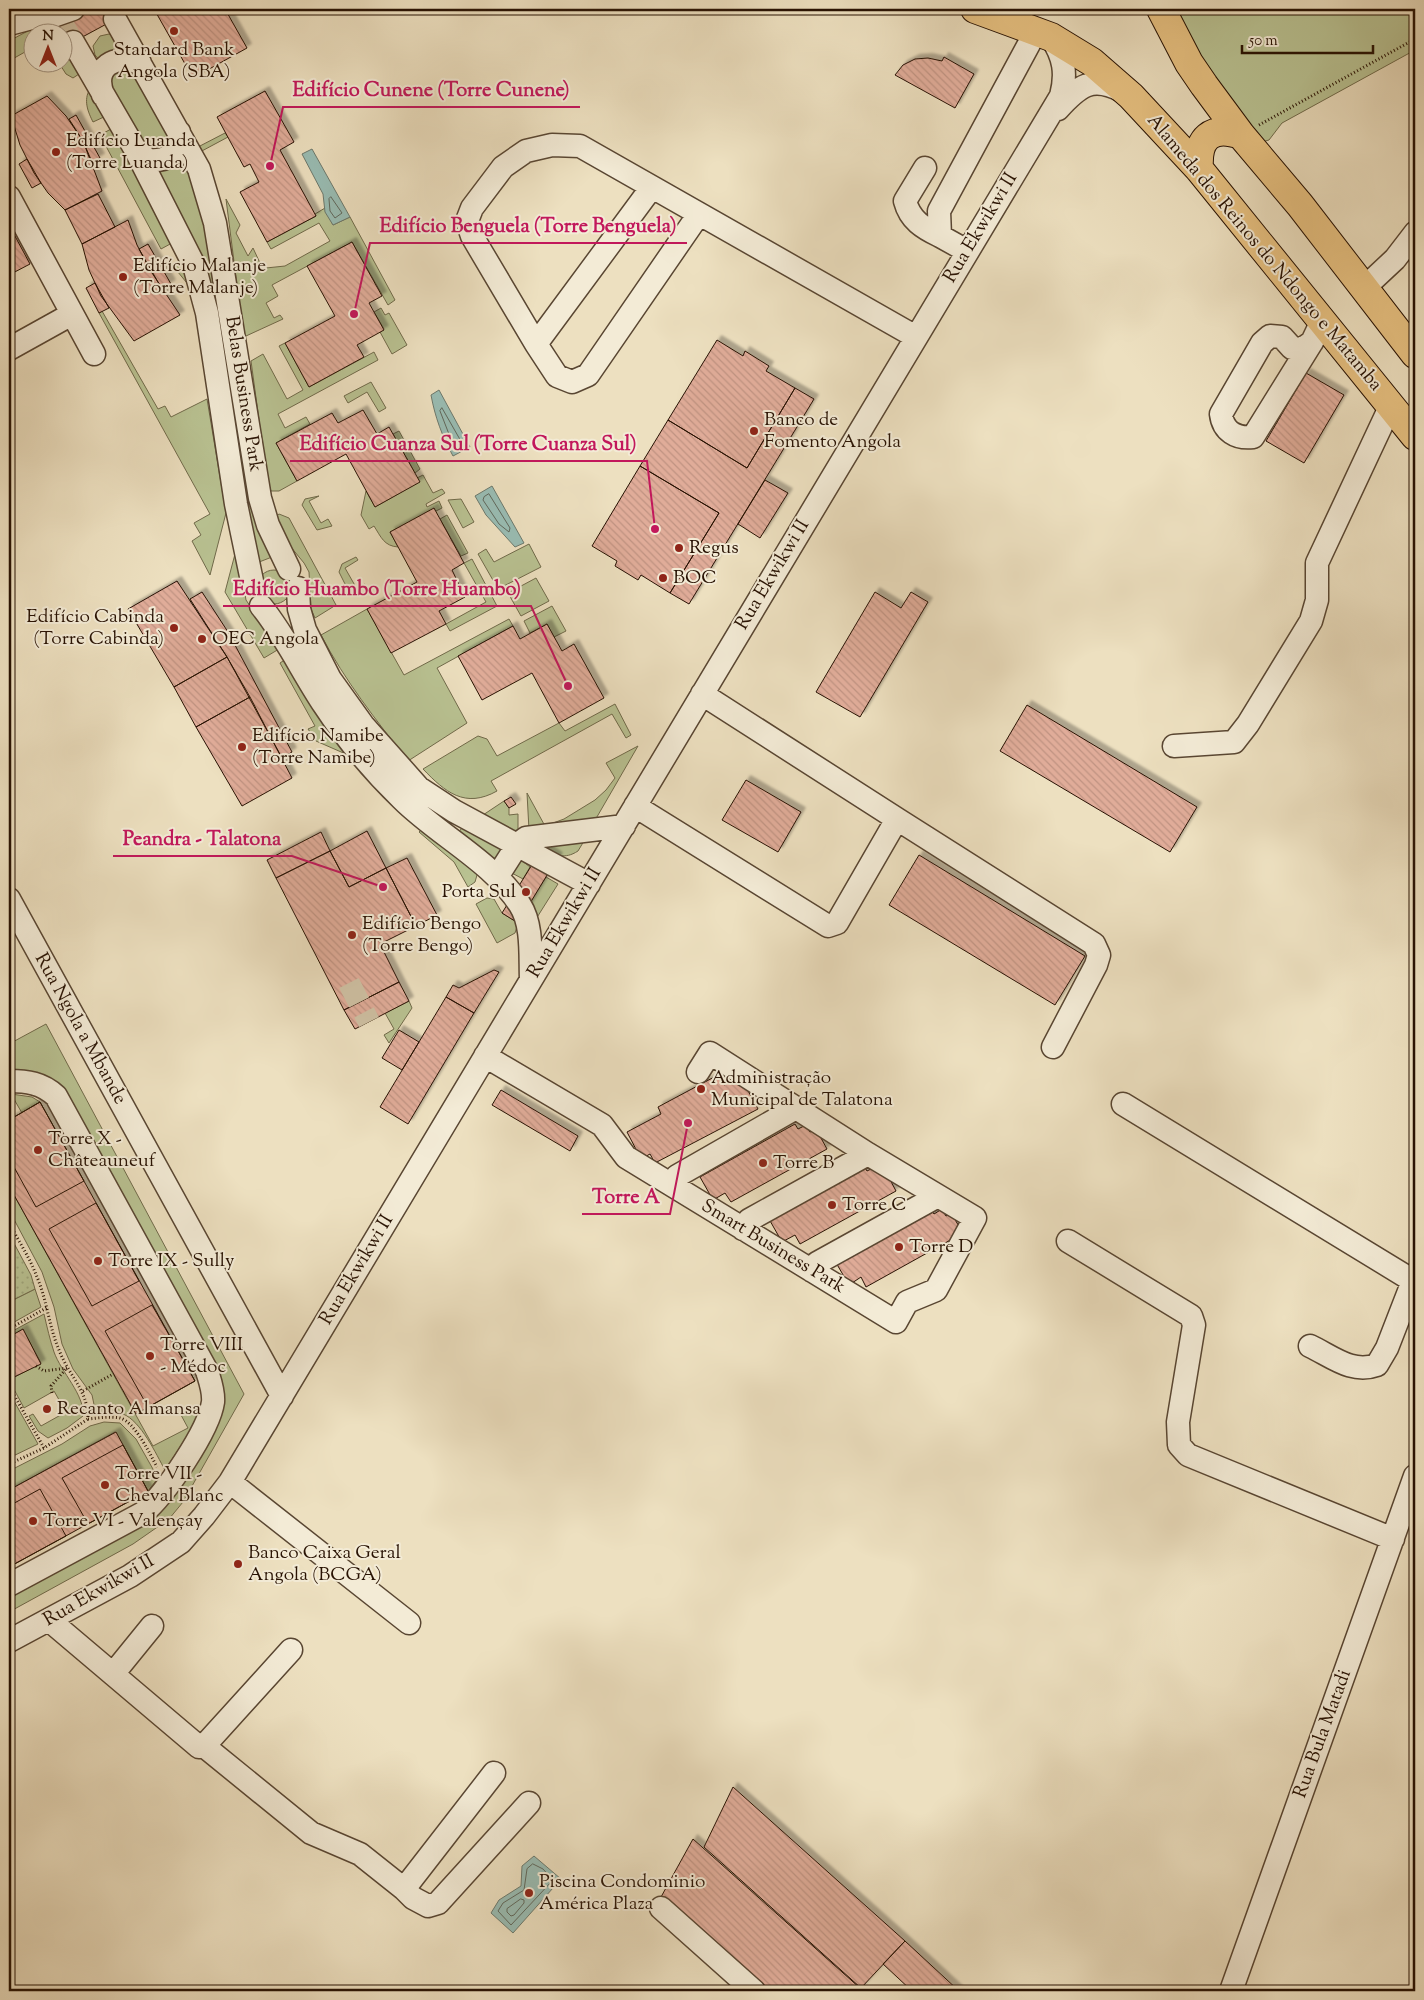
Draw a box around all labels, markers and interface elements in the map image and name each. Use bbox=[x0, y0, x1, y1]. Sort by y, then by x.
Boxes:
north arrow bbox=[22, 22, 72, 72]
scale bar bbox=[1242, 22, 1373, 54]
marker: Standard Bank Angola (SBA) bbox=[168, 25, 180, 37]
text: N bbox=[42, 27, 54, 47]
text: 50 m bbox=[1248, 31, 1278, 52]
place label: Standard Bank Angola (SBA) bbox=[113, 37, 235, 86]
callout: Edifício Cunene (Torre Cunene) bbox=[283, 72, 580, 107]
text: Edifício Cunene (Torre Cunene) bbox=[293, 77, 570, 106]
street label: Alameda dos Reinos do Ndongo e Matamba bbox=[1140, 109, 1388, 398]
place label: Edifício Luanda (Torre Luanda) bbox=[66, 128, 196, 177]
marker: Edifício Luanda (Torre Luanda) bbox=[50, 146, 62, 158]
street label: Rua Ekwikwi II bbox=[937, 168, 1025, 288]
callout: Edifício Benguela (Torre Benguela) bbox=[370, 208, 687, 243]
text: Edifício Benguela (Torre Benguela) bbox=[379, 213, 677, 242]
place label: Edifício Malanje (Torre Malanje) bbox=[133, 253, 266, 302]
marker: Edifício Malanje (Torre Malanje) bbox=[117, 271, 129, 283]
street label: Belas Business Park bbox=[217, 314, 269, 474]
place label: Banco de Fomento Angola bbox=[764, 407, 901, 456]
marker: Banco de Fomento Angola bbox=[748, 425, 760, 437]
callout: Edifício Cuanza Sul (Torre Cuanza Sul) bbox=[290, 426, 647, 461]
text: Edifício Cuanza Sul (Torre Cuanza Sul) bbox=[299, 431, 637, 460]
street label: Rua Ekwikwi II bbox=[729, 515, 817, 635]
place label: Regus bbox=[689, 535, 739, 562]
marker: Regus bbox=[673, 542, 685, 554]
place label: BOC bbox=[673, 565, 717, 592]
callout: Edifício Huambo (Torre Huambo) bbox=[223, 571, 531, 606]
marker: BOC bbox=[657, 572, 669, 584]
text: Edifício Huambo (Torre Huambo) bbox=[233, 576, 521, 605]
place label: Edifício Cabinda (Torre Cabinda) bbox=[26, 604, 164, 653]
marker: Edifício Cabinda (Torre Cabinda) bbox=[168, 622, 180, 634]
place label: OEC Angola bbox=[212, 626, 319, 653]
marker: OEC Angola bbox=[196, 633, 208, 645]
place label: Edifício Namibe (Torre Namibe) bbox=[252, 723, 384, 772]
marker: Edifício Namibe (Torre Namibe) bbox=[236, 741, 248, 753]
callout: Peandra - Talatona bbox=[113, 821, 292, 856]
text: Peandra - Talatona bbox=[123, 826, 282, 855]
street label: Rua Ekwikwi II bbox=[521, 863, 609, 983]
place label: Porta Sul bbox=[442, 879, 516, 906]
marker: Porta Sul bbox=[520, 886, 532, 898]
place label: Edifício Bengo (Torre Bengo) bbox=[362, 911, 481, 960]
marker: Edifício Bengo (Torre Bengo) bbox=[346, 929, 358, 941]
street label: Rua Ngola a Mbande bbox=[27, 948, 133, 1110]
place label: Administração Municipal de Talatona bbox=[711, 1065, 893, 1114]
marker: Administração Municipal de Talatona bbox=[695, 1083, 707, 1095]
place label: Torre X - Châteauneuf bbox=[48, 1126, 157, 1175]
marker: Torre X - Châteauneuf bbox=[32, 1144, 44, 1156]
place label: Torre B bbox=[773, 1150, 834, 1177]
marker: Torre B bbox=[757, 1157, 769, 1169]
callout: Torre A bbox=[582, 1179, 670, 1214]
text: Torre A bbox=[592, 1184, 661, 1213]
place label: Torre C bbox=[842, 1192, 907, 1219]
street label: Smart Business Park bbox=[696, 1193, 851, 1301]
marker: Torre C bbox=[826, 1199, 838, 1211]
street label: Rua Ekwikwi II bbox=[313, 1210, 401, 1330]
place label: Torre D bbox=[909, 1234, 973, 1261]
marker: Torre D bbox=[893, 1241, 905, 1253]
place label: Torre IX - Sully bbox=[108, 1248, 235, 1275]
marker: Torre IX - Sully bbox=[92, 1255, 104, 1267]
place label: Torre VIII - Médoc bbox=[160, 1332, 243, 1381]
marker: Torre VIII - Médoc bbox=[144, 1350, 156, 1362]
place label: Recanto Almansa bbox=[57, 1396, 201, 1423]
marker: Recanto Almansa bbox=[41, 1403, 53, 1415]
place label: Torre VII - Cheval Blanc bbox=[115, 1461, 224, 1510]
marker: Torre VII - Cheval Blanc bbox=[99, 1479, 111, 1491]
place label: Torre VI - Valençay bbox=[43, 1508, 203, 1535]
marker: Torre VI - Valençay bbox=[27, 1515, 39, 1527]
place label: Banco Caixa Geral Angola (BCGA) bbox=[248, 1540, 401, 1589]
street label: Rua Ekwikwi II bbox=[38, 1548, 160, 1634]
marker: Banco Caixa Geral Angola (BCGA) bbox=[232, 1558, 244, 1570]
street label: Rua Bula Matadi bbox=[1287, 1666, 1359, 1802]
place label: Piscina Condominio América Plaza bbox=[539, 1869, 706, 1918]
marker: Piscina Condominio América Plaza bbox=[523, 1887, 535, 1899]

